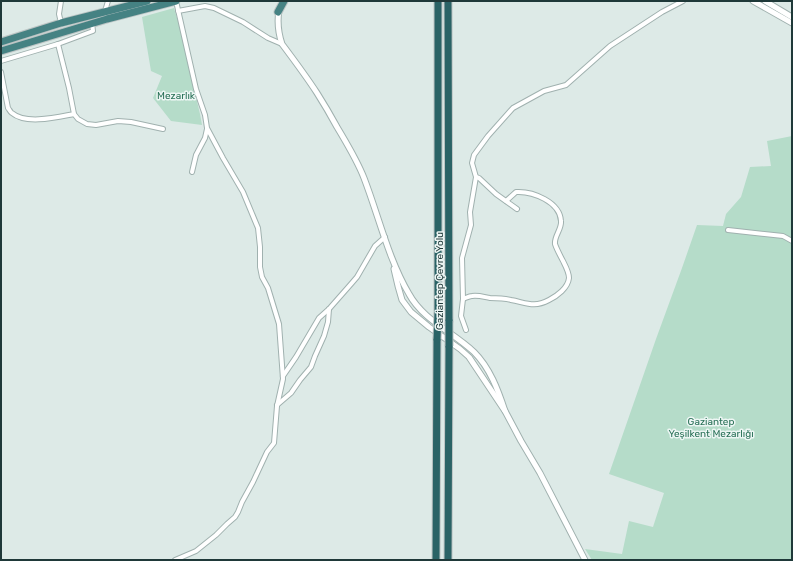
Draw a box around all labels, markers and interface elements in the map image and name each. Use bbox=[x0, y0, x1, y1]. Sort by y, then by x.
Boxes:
park label: Mezarlık bbox=[157, 90, 196, 102]
street label: Gaziantep Çevre Yolu bbox=[434, 232, 446, 330]
park label: Gaziantep Yeşilkent Mezarlığı bbox=[668, 416, 754, 440]

